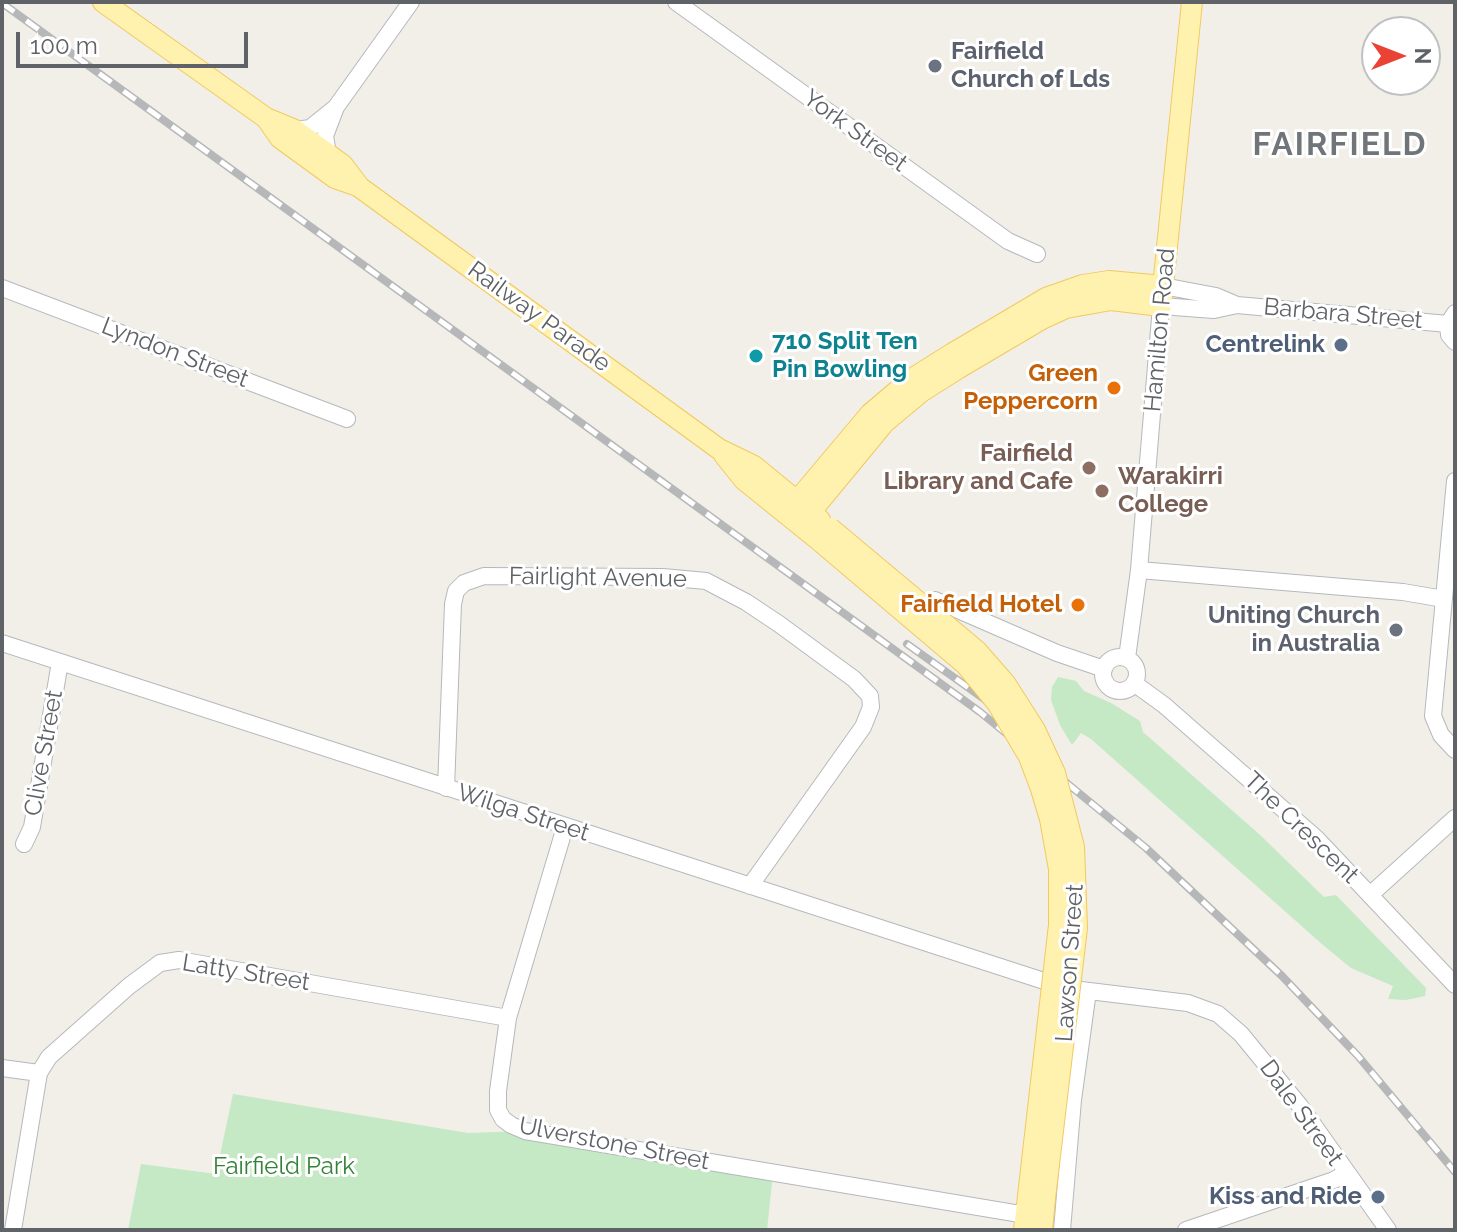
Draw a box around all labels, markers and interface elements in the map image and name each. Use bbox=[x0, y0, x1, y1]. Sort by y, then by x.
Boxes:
scale bar bbox=[20, 16, 252, 66]
north arrow bbox=[1361, 16, 1441, 96]
text: 100 m bbox=[30, 31, 98, 60]
place label: Fairfield Church of Lds bbox=[951, 38, 1110, 94]
text: N bbox=[1410, 48, 1436, 64]
marker: Fairfield Church of Lds bbox=[926, 57, 944, 75]
street label: York Street bbox=[797, 84, 913, 178]
district label: FAIRFIELD bbox=[1252, 126, 1428, 164]
street label: Hamilton Road bbox=[1138, 247, 1182, 413]
street label: Railway Parade bbox=[462, 256, 616, 378]
street label: Barbara Street bbox=[1262, 293, 1424, 335]
street label: Lyndon Street bbox=[98, 312, 252, 394]
place label: 710 Split Ten Pin Bowling bbox=[772, 328, 918, 384]
place label: Centrelink bbox=[1205, 331, 1325, 359]
marker: Centrelink bbox=[1332, 336, 1350, 354]
marker: 710 Split Ten Pin Bowling bbox=[747, 347, 765, 365]
place label: Green Peppercorn bbox=[963, 360, 1098, 416]
marker: Green Peppercorn bbox=[1105, 379, 1123, 397]
place label: Fairfield Library and Cafe bbox=[884, 440, 1073, 496]
marker: Fairfield Library and Cafe bbox=[1080, 459, 1098, 477]
place label: Warakirri College bbox=[1118, 463, 1223, 519]
marker: Warakirri College bbox=[1093, 482, 1111, 500]
street label: Fairlight Avenue bbox=[509, 562, 687, 594]
place label: Fairfield Hotel bbox=[900, 591, 1062, 619]
marker: Fairfield Hotel bbox=[1069, 596, 1087, 614]
place label: Uniting Church in Australia bbox=[1208, 602, 1380, 658]
marker: Uniting Church in Australia bbox=[1387, 621, 1405, 639]
street label: Clive Street bbox=[19, 688, 69, 818]
street label: The Crescent bbox=[1238, 766, 1364, 890]
street label: Wilga Street bbox=[453, 778, 593, 848]
street label: Lawson Street bbox=[1050, 883, 1090, 1043]
street label: Latty Street bbox=[180, 949, 312, 997]
street label: Dale Street bbox=[1253, 1055, 1349, 1171]
street label: Ulverstone Street bbox=[516, 1111, 712, 1177]
park label: Fairfield Park bbox=[213, 1153, 355, 1181]
place label: Kiss and Ride bbox=[1209, 1183, 1362, 1211]
marker: Kiss and Ride bbox=[1369, 1188, 1387, 1206]

